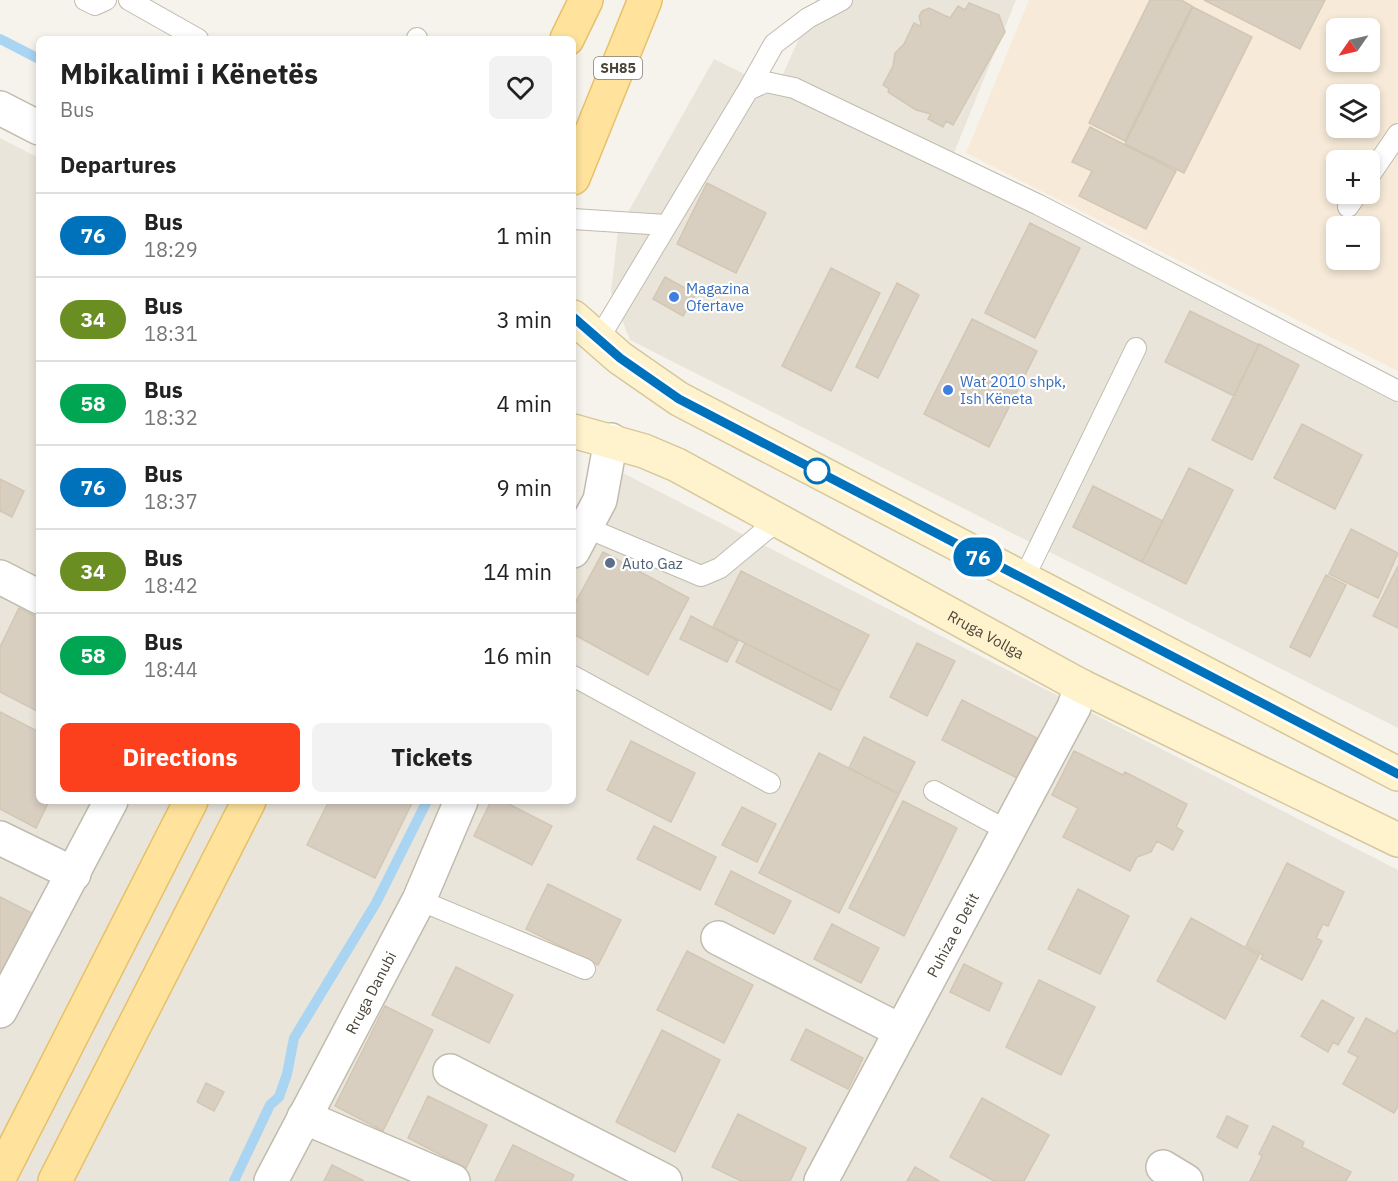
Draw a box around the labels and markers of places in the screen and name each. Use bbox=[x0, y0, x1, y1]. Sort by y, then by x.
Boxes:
place label: Magazina Ofertave bbox=[686, 279, 749, 315]
marker: Magazina Ofertave bbox=[667, 290, 681, 304]
place label: Wat 2010 shpk, Ish Këneta bbox=[960, 372, 1066, 408]
marker: Wat 2010 shpk, Ish Këneta bbox=[941, 383, 955, 397]
unlabelled marker bbox=[804, 458, 830, 484]
place label: Auto Gaz bbox=[622, 554, 683, 573]
marker: Auto Gaz bbox=[603, 556, 617, 570]

